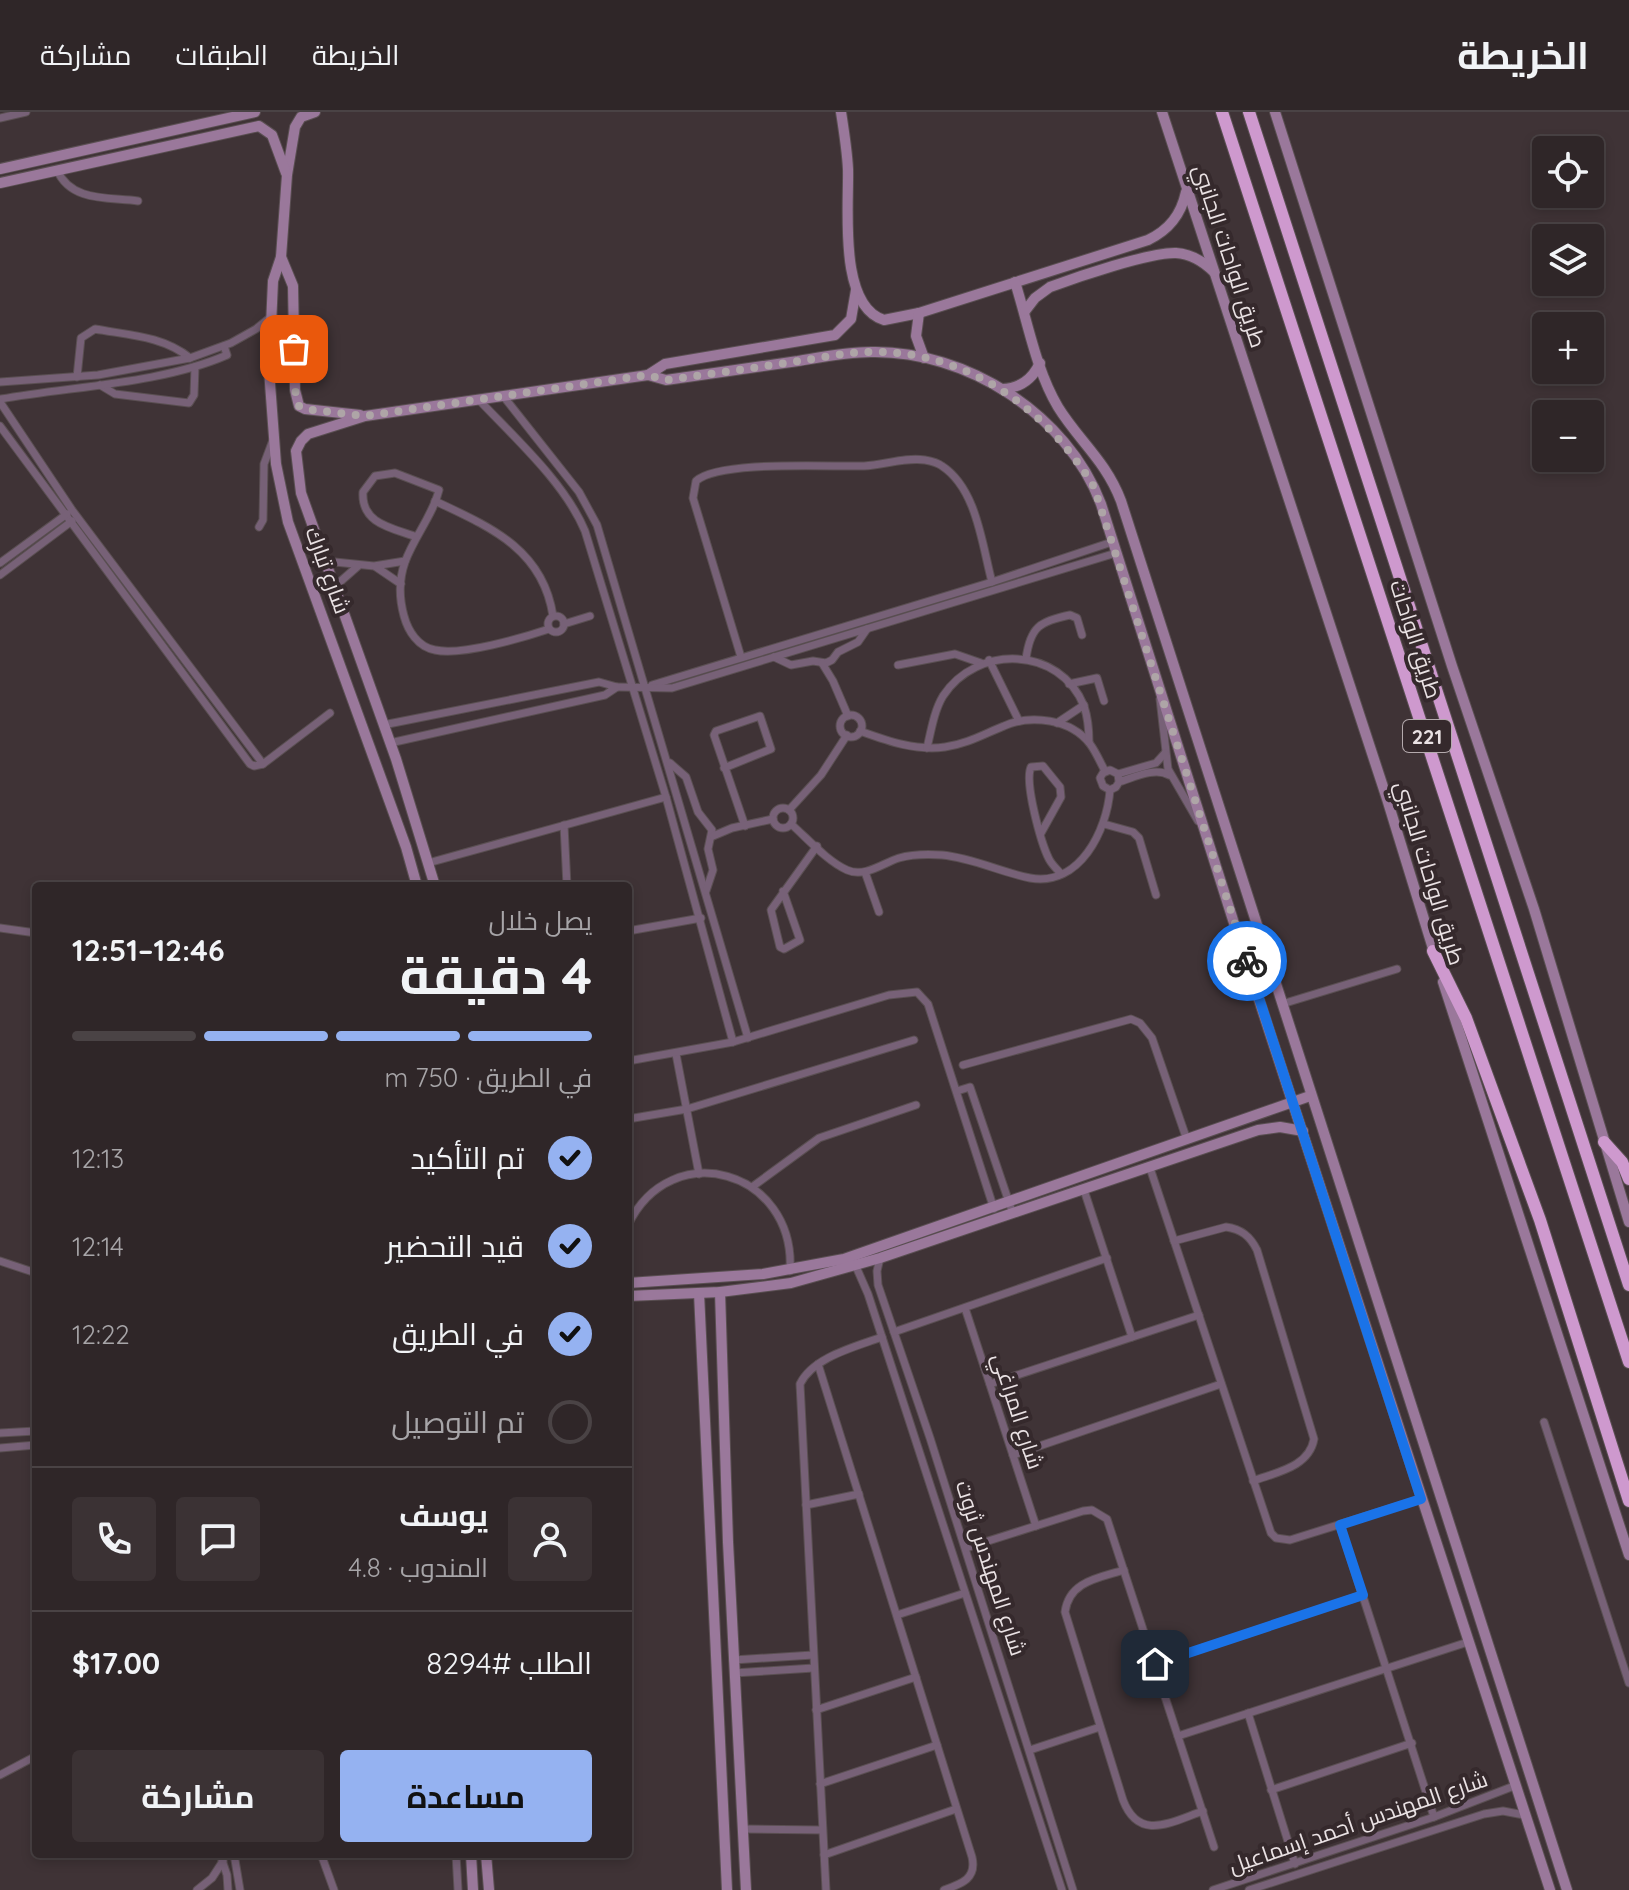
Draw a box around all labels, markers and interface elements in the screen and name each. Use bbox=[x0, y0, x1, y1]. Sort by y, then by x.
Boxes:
text: الخريطة bbox=[1457, 31, 1589, 79]
text: مشاركة bbox=[40, 37, 131, 72]
text: الطبقات bbox=[175, 37, 268, 72]
text: الخريطة bbox=[312, 37, 399, 72]
map controls bbox=[1532, 136, 1604, 472]
button: locate bbox=[1532, 136, 1604, 208]
street label: طريق الواحات الجانبي bbox=[1184, 161, 1273, 352]
button: layers bbox=[1532, 224, 1604, 296]
button: + bbox=[1532, 312, 1604, 384]
pin bbox=[260, 315, 328, 383]
icon: bag bbox=[272, 327, 316, 371]
button: − bbox=[1532, 400, 1604, 472]
street label: شارع تبارك bbox=[298, 523, 357, 618]
street label: طريق الواحات bbox=[1384, 576, 1448, 702]
road number: 221 bbox=[1403, 720, 1451, 752]
street label: طريق الواحات الجانبي bbox=[1386, 778, 1471, 969]
text: يصل خلال bbox=[488, 904, 592, 937]
courier bbox=[1207, 921, 1287, 1001]
text: 12:46–12:51 bbox=[72, 931, 225, 969]
icon: bike bbox=[1225, 939, 1269, 983]
text: 4 دقيقة bbox=[400, 942, 592, 1007]
text: في الطريق · 750 m bbox=[385, 1061, 592, 1094]
icon: check bbox=[548, 1136, 592, 1180]
text: تم التأكيد bbox=[410, 1139, 524, 1177]
text: 12:13 bbox=[72, 1142, 124, 1175]
icon: check bbox=[548, 1224, 592, 1268]
text: قيد التحضير bbox=[386, 1227, 524, 1265]
text: 12:14 bbox=[72, 1230, 124, 1263]
icon: check bbox=[548, 1312, 592, 1356]
text: في الطريق bbox=[392, 1315, 524, 1353]
text: 12:22 bbox=[72, 1318, 130, 1351]
street label: شارع المراغي bbox=[983, 1349, 1050, 1474]
text: تم التوصيل bbox=[391, 1403, 524, 1441]
street label: شارع المهندس ثروت bbox=[949, 1477, 1033, 1660]
text: يوسف bbox=[399, 1496, 488, 1534]
button: phone bbox=[72, 1497, 156, 1581]
button: chat bbox=[176, 1497, 260, 1581]
button: person bbox=[508, 1497, 592, 1581]
text: المندوب · 4.8 bbox=[348, 1551, 488, 1584]
pin bbox=[1121, 1630, 1189, 1698]
icon: home bbox=[1133, 1642, 1177, 1686]
text: $17.00 bbox=[72, 1644, 160, 1682]
text: الطلب #8294 bbox=[426, 1644, 592, 1682]
button: مشاركة bbox=[72, 1750, 324, 1842]
button: مساعدة bbox=[340, 1750, 592, 1842]
street label: شارع المهندس أحمد إسماعيل bbox=[1225, 1764, 1491, 1880]

